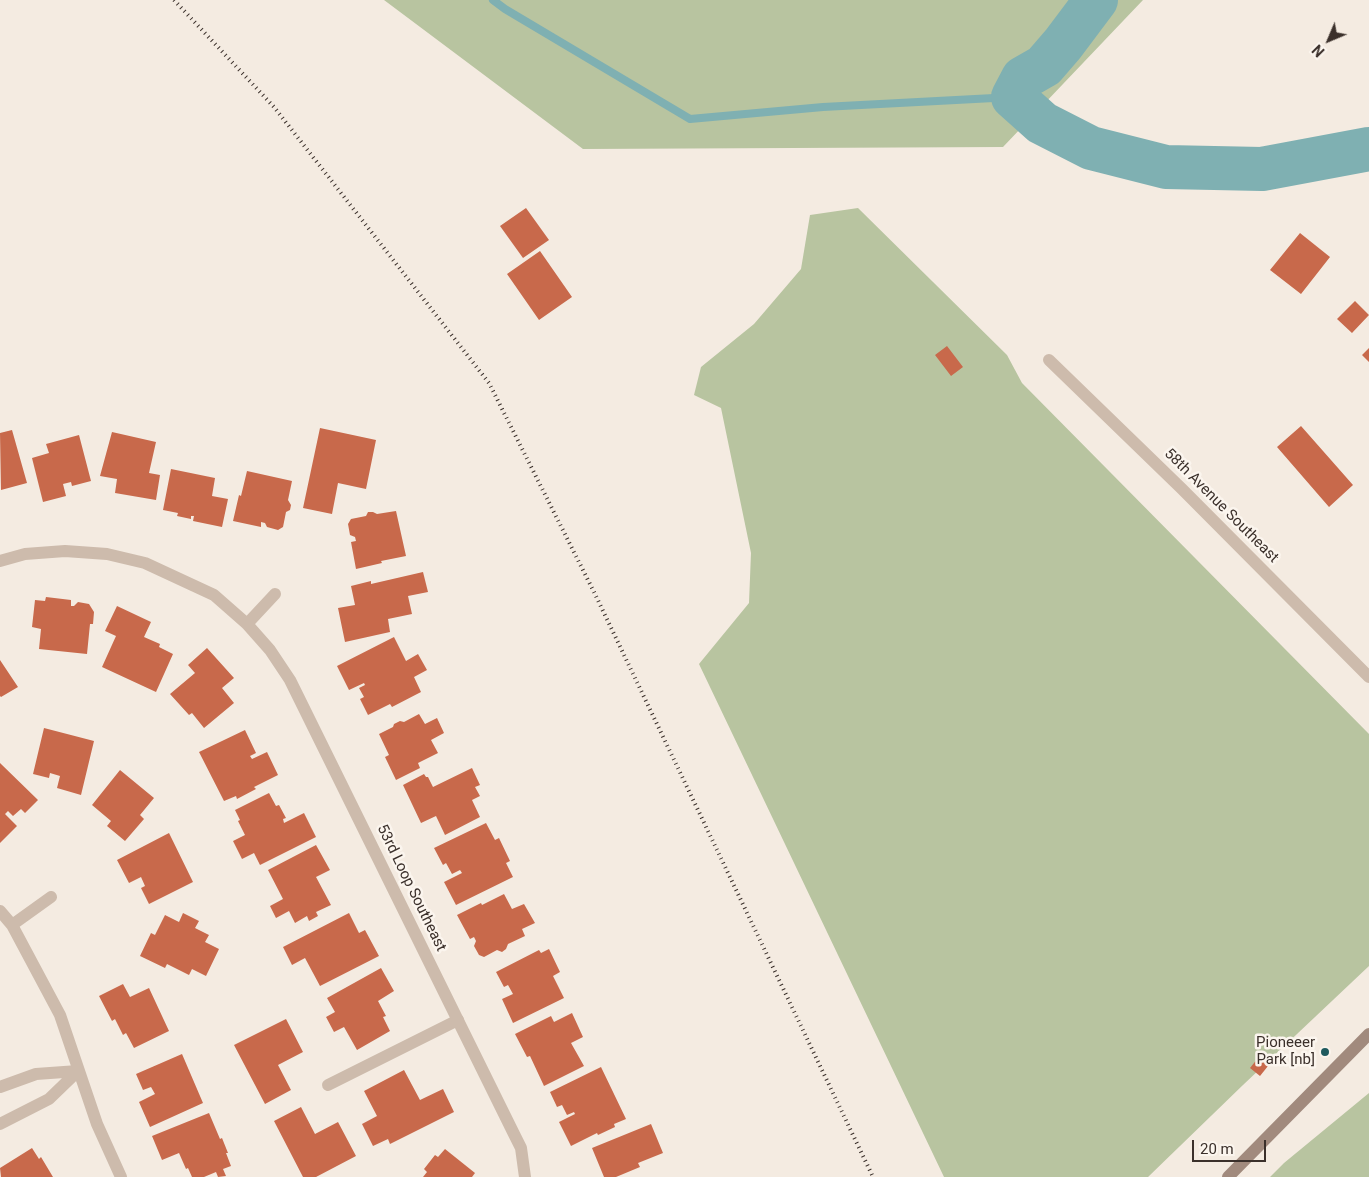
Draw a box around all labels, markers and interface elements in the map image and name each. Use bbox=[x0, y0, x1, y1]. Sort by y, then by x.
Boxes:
north arrow bbox=[1304, 15, 1354, 65]
text: N bbox=[1309, 41, 1328, 60]
street label: 58th Avenue Southeast bbox=[1160, 445, 1282, 567]
street label: 53rd Loop Southeast bbox=[372, 822, 450, 954]
place label: Pioneeer Park [nb] bbox=[1256, 1034, 1315, 1069]
marker: Pioneeer Park [nb] bbox=[1319, 1046, 1331, 1058]
scale bar bbox=[1194, 1130, 1268, 1162]
text: 20 m bbox=[1200, 1140, 1234, 1158]

